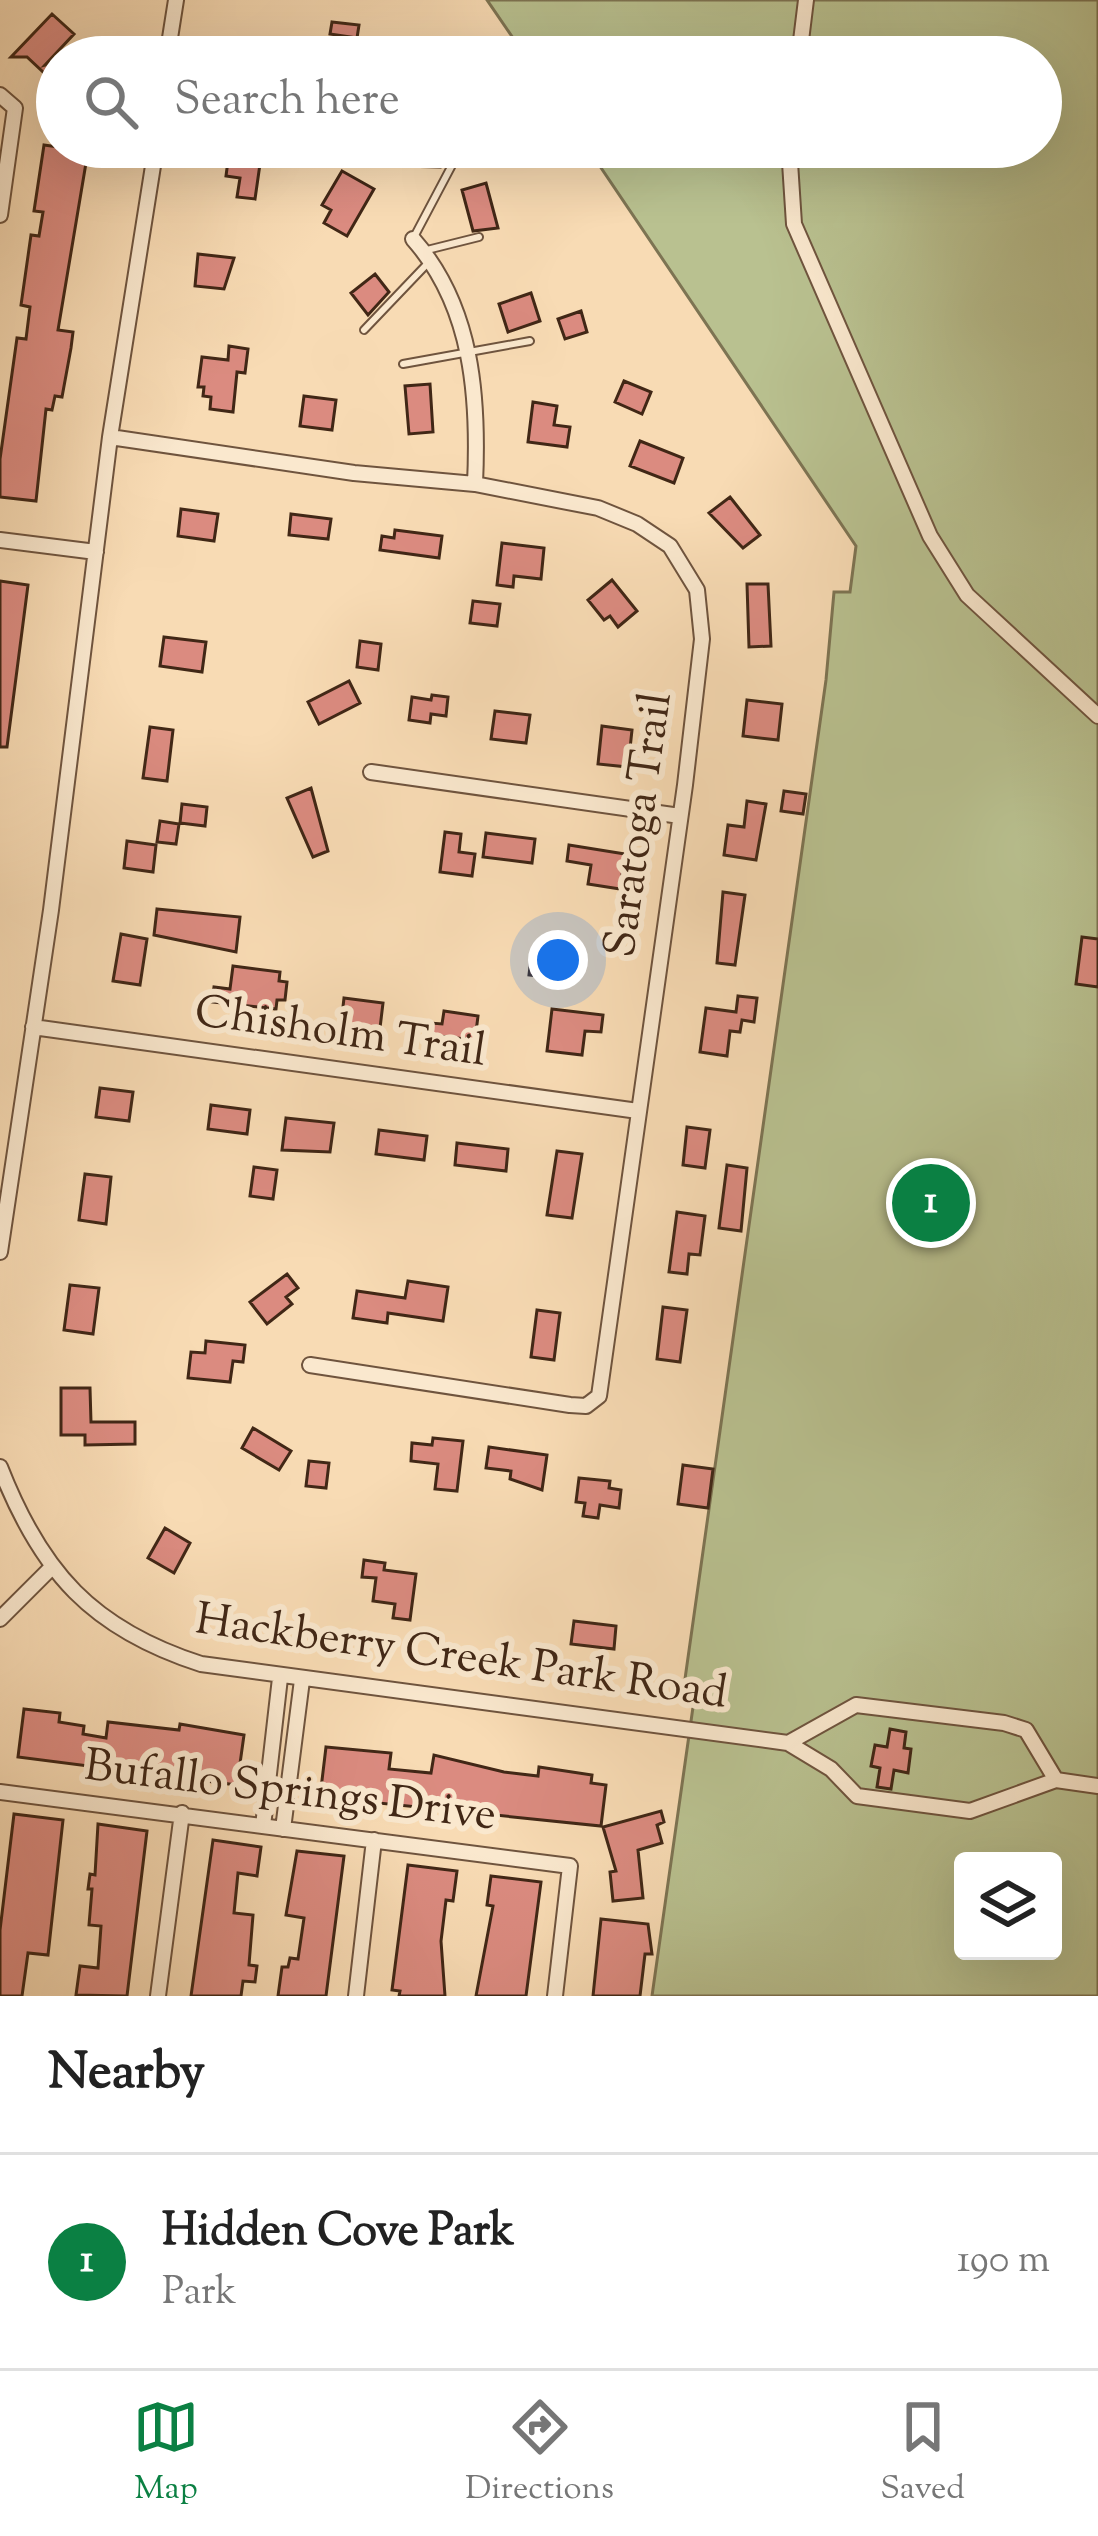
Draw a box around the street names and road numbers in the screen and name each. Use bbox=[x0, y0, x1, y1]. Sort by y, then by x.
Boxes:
street label: Saratoga Trail bbox=[590, 688, 692, 962]
street label: Chisholm Trail bbox=[190, 981, 490, 1087]
street label: Hackberry Creek Park Road bbox=[191, 1589, 731, 1729]
street label: Bufallo Springs Drive bbox=[80, 1735, 500, 1851]

